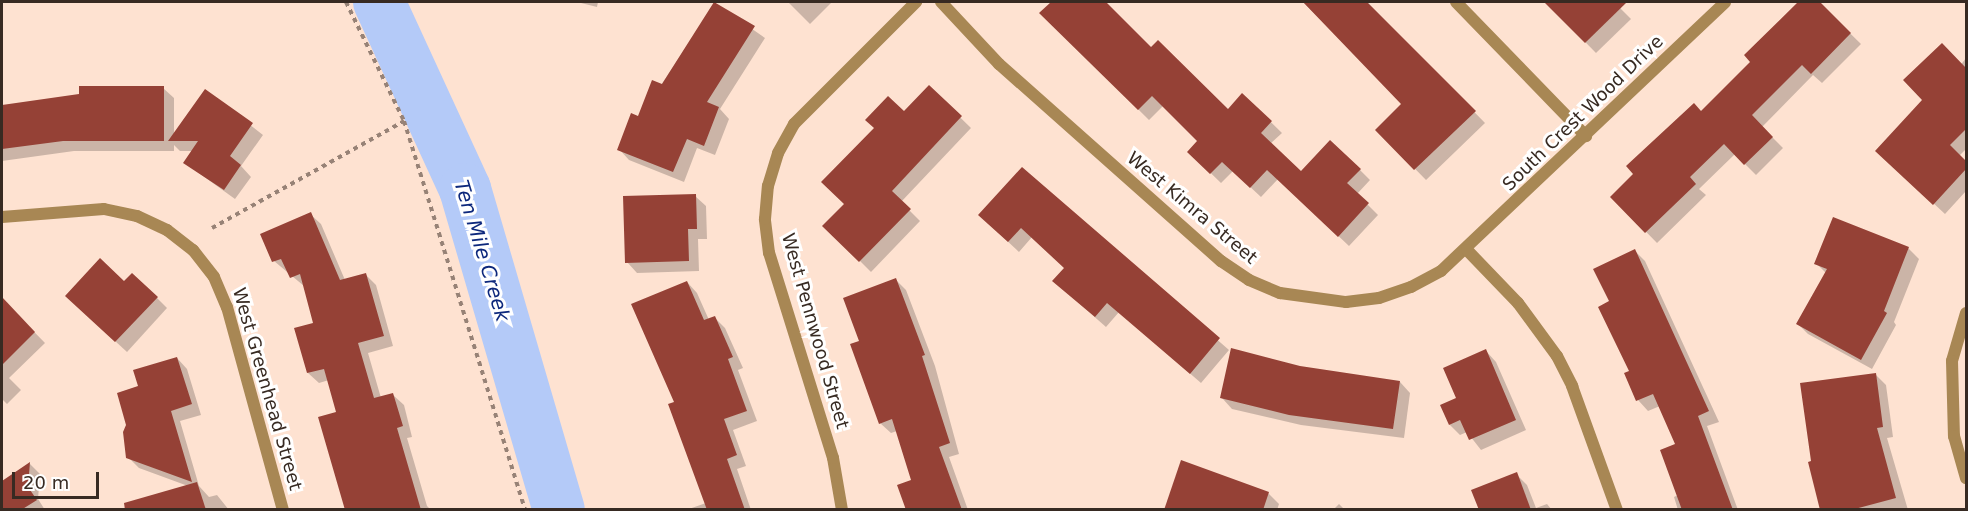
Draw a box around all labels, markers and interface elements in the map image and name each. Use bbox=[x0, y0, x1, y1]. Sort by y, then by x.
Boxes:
street label: South Crest Wood Drive bbox=[1498, 31, 1668, 195]
street label: West Kimra Street bbox=[1123, 147, 1261, 269]
water label: Ten Mile Creek bbox=[449, 177, 515, 325]
street label: West Pennwood Street bbox=[777, 231, 853, 431]
street label: West Greenhead Street bbox=[228, 285, 306, 493]
scale bar bbox=[15, 460, 102, 498]
text: 20 m bbox=[23, 472, 69, 493]

